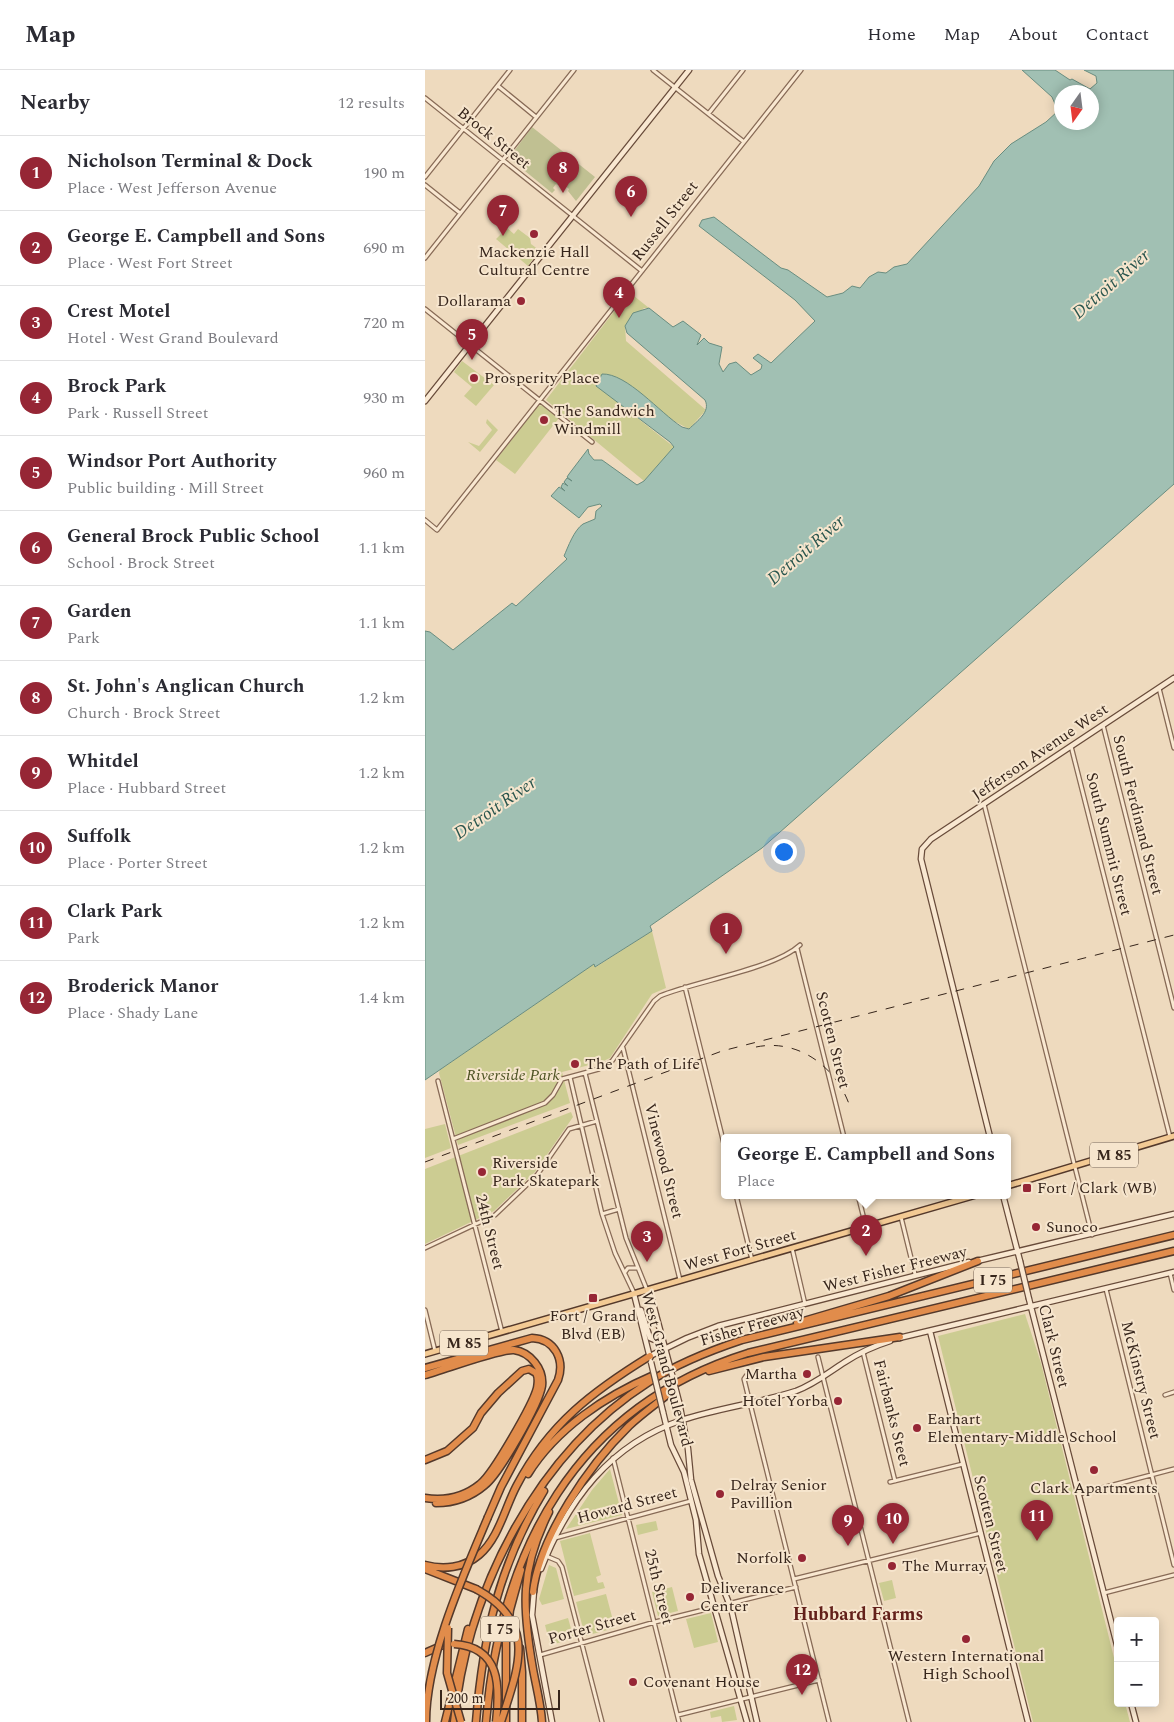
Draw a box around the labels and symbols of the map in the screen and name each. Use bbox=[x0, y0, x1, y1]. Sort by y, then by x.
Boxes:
north arrow bbox=[1054, 85, 1099, 130]
street label: Brock Street bbox=[452, 101, 536, 175]
pin: 8 bbox=[547, 152, 579, 193]
street label: Russell Street bbox=[626, 175, 704, 266]
pin: 6 bbox=[615, 176, 647, 217]
pin: 7 bbox=[487, 195, 519, 236]
marker: Mackenzie Hall Cultural Centre bbox=[528, 228, 540, 240]
place label: Mackenzie Hall Cultural Centre bbox=[478, 240, 590, 282]
water label: Detroit River bbox=[1066, 242, 1156, 325]
pin: 4 bbox=[603, 277, 635, 318]
place label: Dollarama bbox=[437, 289, 511, 313]
marker: Dollarama bbox=[515, 295, 527, 307]
pin: 5 bbox=[456, 319, 488, 360]
place label: Prosperity Place bbox=[484, 366, 600, 390]
marker: Prosperity Place bbox=[468, 372, 480, 384]
place label: The Sandwich Windmill bbox=[554, 399, 655, 441]
marker: The Sandwich Windmill bbox=[538, 414, 550, 426]
water label: Detroit River bbox=[761, 508, 851, 591]
street label: Jefferson Avenue West bbox=[967, 697, 1113, 807]
street label: South Ferdinand Street bbox=[1107, 732, 1170, 898]
water label: Detroit River bbox=[448, 769, 542, 846]
street label: South Summit Street bbox=[1080, 770, 1139, 919]
your location bbox=[771, 839, 797, 865]
pin: 1 bbox=[710, 913, 742, 954]
street label: Scotten Street bbox=[809, 989, 857, 1091]
place label: The Path of Life bbox=[585, 1052, 700, 1076]
marker: The Path of Life bbox=[569, 1058, 581, 1070]
park label: Riverside Park bbox=[466, 1063, 560, 1087]
street label: Vinewood Street bbox=[638, 1101, 690, 1222]
road number: M 85 bbox=[1090, 1142, 1138, 1168]
place label: Riverside Park Skatepark bbox=[492, 1151, 600, 1193]
marker: Riverside Park Skatepark bbox=[476, 1166, 488, 1178]
place label: Fort / Clark (WB) bbox=[1037, 1176, 1157, 1200]
marker: Fort / Clark (WB) bbox=[1021, 1182, 1033, 1194]
street label: 24th Street bbox=[469, 1192, 511, 1273]
pin: 2 bbox=[850, 1215, 882, 1256]
place label: Sunoco bbox=[1046, 1215, 1098, 1239]
pin: 3 bbox=[631, 1221, 663, 1262]
marker: Sunoco bbox=[1030, 1221, 1042, 1233]
street label: West Fort Street bbox=[681, 1222, 799, 1277]
street label: West Fisher Freeway bbox=[821, 1239, 971, 1298]
road number: I 75 bbox=[974, 1268, 1012, 1292]
street label: West Grand Boulevard bbox=[635, 1289, 699, 1449]
marker: Fort / Grand Blvd (EB) bbox=[587, 1292, 599, 1304]
street label: Fisher Freeway bbox=[697, 1299, 808, 1352]
street label: Clark Street bbox=[1032, 1302, 1076, 1391]
place label: Fort / Grand Blvd (EB) bbox=[550, 1304, 636, 1346]
street label: McKinstry Street bbox=[1115, 1318, 1167, 1442]
road number: M 85 bbox=[440, 1330, 488, 1356]
street label: Fairbanks Steet bbox=[867, 1357, 917, 1470]
place label: Martha bbox=[745, 1362, 797, 1386]
marker: Martha bbox=[801, 1368, 813, 1380]
place label: Hotel Yorba bbox=[742, 1389, 828, 1413]
marker: Hotel Yorba bbox=[832, 1395, 844, 1407]
place label: Earhart Elementary-Middle School bbox=[927, 1407, 1117, 1449]
marker: Earhart Elementary-Middle School bbox=[911, 1422, 923, 1434]
marker: Clark Apartments bbox=[1088, 1464, 1100, 1476]
place label: Delray Senior Pavillion bbox=[730, 1473, 827, 1515]
street label: Scotten Street bbox=[967, 1473, 1015, 1575]
place label: Clark Apartments bbox=[1030, 1476, 1158, 1500]
street label: Howard Street bbox=[574, 1480, 680, 1530]
marker: Delray Senior Pavillion bbox=[714, 1488, 726, 1500]
pin: 11 bbox=[1021, 1500, 1053, 1541]
pin: 10 bbox=[877, 1503, 909, 1544]
pin: 9 bbox=[832, 1505, 864, 1546]
place label: Norfolk bbox=[736, 1546, 792, 1570]
street label: 25th Street bbox=[638, 1547, 680, 1628]
marker: Norfolk bbox=[796, 1552, 808, 1564]
place label: The Murray bbox=[902, 1554, 988, 1578]
marker: The Murray bbox=[886, 1560, 898, 1572]
place label: Deliverance Center bbox=[700, 1576, 784, 1618]
marker: Deliverance Center bbox=[684, 1591, 696, 1603]
district label: Hubbard Farms bbox=[793, 1601, 923, 1628]
street label: Porter Street bbox=[545, 1603, 639, 1651]
road number: I 75 bbox=[481, 1616, 519, 1642]
marker: Western International High School bbox=[960, 1633, 972, 1645]
place label: Western International High School bbox=[888, 1644, 1044, 1686]
pin: 12 bbox=[786, 1654, 818, 1695]
place label: Covenant House bbox=[643, 1670, 760, 1694]
marker: Covenant House bbox=[627, 1676, 639, 1688]
scale bar bbox=[440, 1687, 560, 1710]

